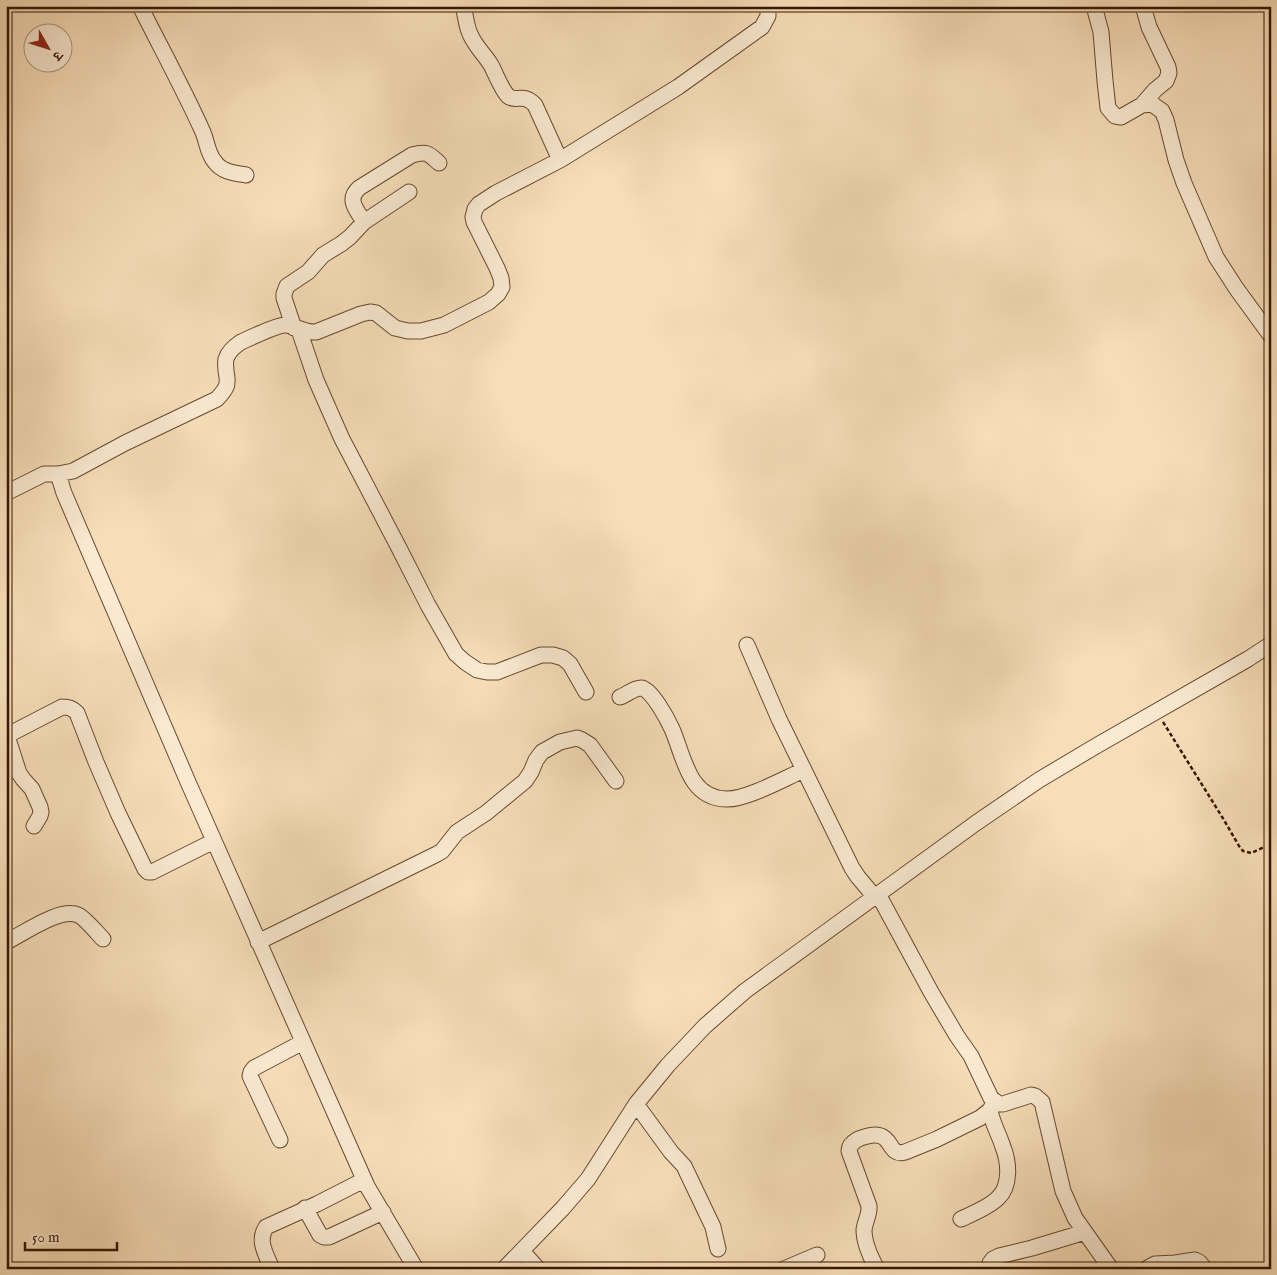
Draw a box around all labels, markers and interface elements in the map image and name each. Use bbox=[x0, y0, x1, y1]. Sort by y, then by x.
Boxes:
north arrow bbox=[22, 22, 72, 72]
text: उ bbox=[48, 46, 67, 65]
scale bar bbox=[25, 1220, 118, 1252]
text: 50 m bbox=[32, 1228, 60, 1247]

